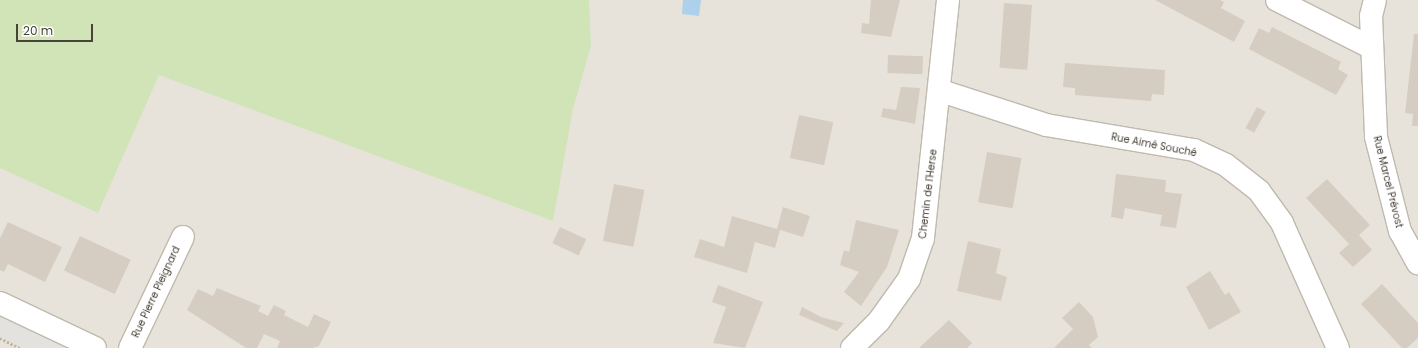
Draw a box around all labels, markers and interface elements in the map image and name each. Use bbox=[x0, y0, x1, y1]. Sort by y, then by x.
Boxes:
scale bar bbox=[18, 16, 95, 42]
text: 20 m bbox=[23, 22, 53, 39]
street label: Rue Aimé Souché bbox=[1110, 131, 1198, 159]
street label: Rue Marcel Prévost bbox=[1371, 135, 1405, 229]
street label: Chemin de l'Herse bbox=[917, 149, 939, 239]
street label: Rue Pierre Pleignard bbox=[130, 244, 182, 340]

